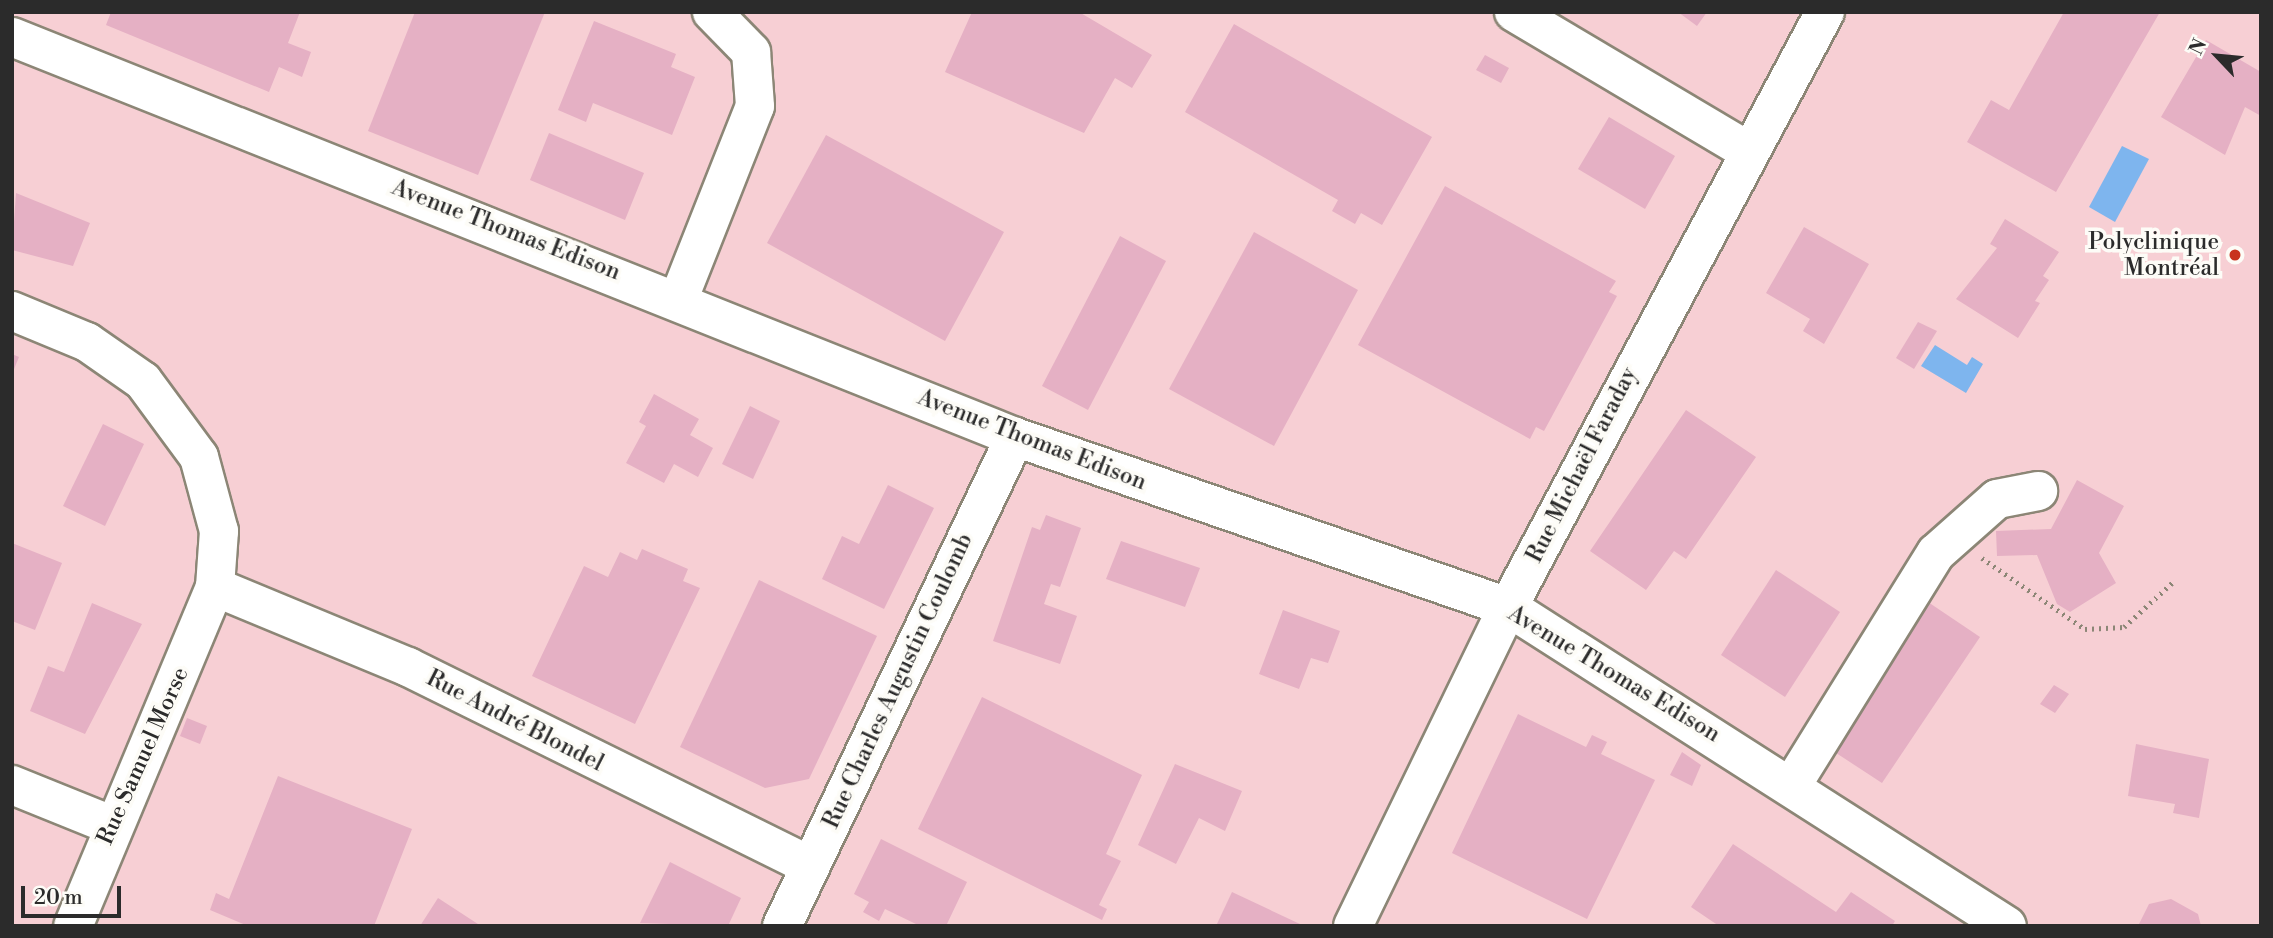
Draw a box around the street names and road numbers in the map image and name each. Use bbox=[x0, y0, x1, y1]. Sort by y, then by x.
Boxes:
street label: Avenue Thomas Edison bbox=[388, 174, 624, 286]
street label: Rue Michaël Faraday bbox=[1521, 363, 1643, 567]
street label: Avenue Thomas Edison bbox=[914, 384, 1150, 496]
street label: Rue Charles Augustin Coulomb bbox=[817, 529, 979, 833]
street label: Avenue Thomas Edison bbox=[1503, 600, 1725, 748]
street label: Rue Samuel Morse bbox=[91, 663, 195, 849]
street label: Rue André Blondel bbox=[422, 664, 608, 778]

